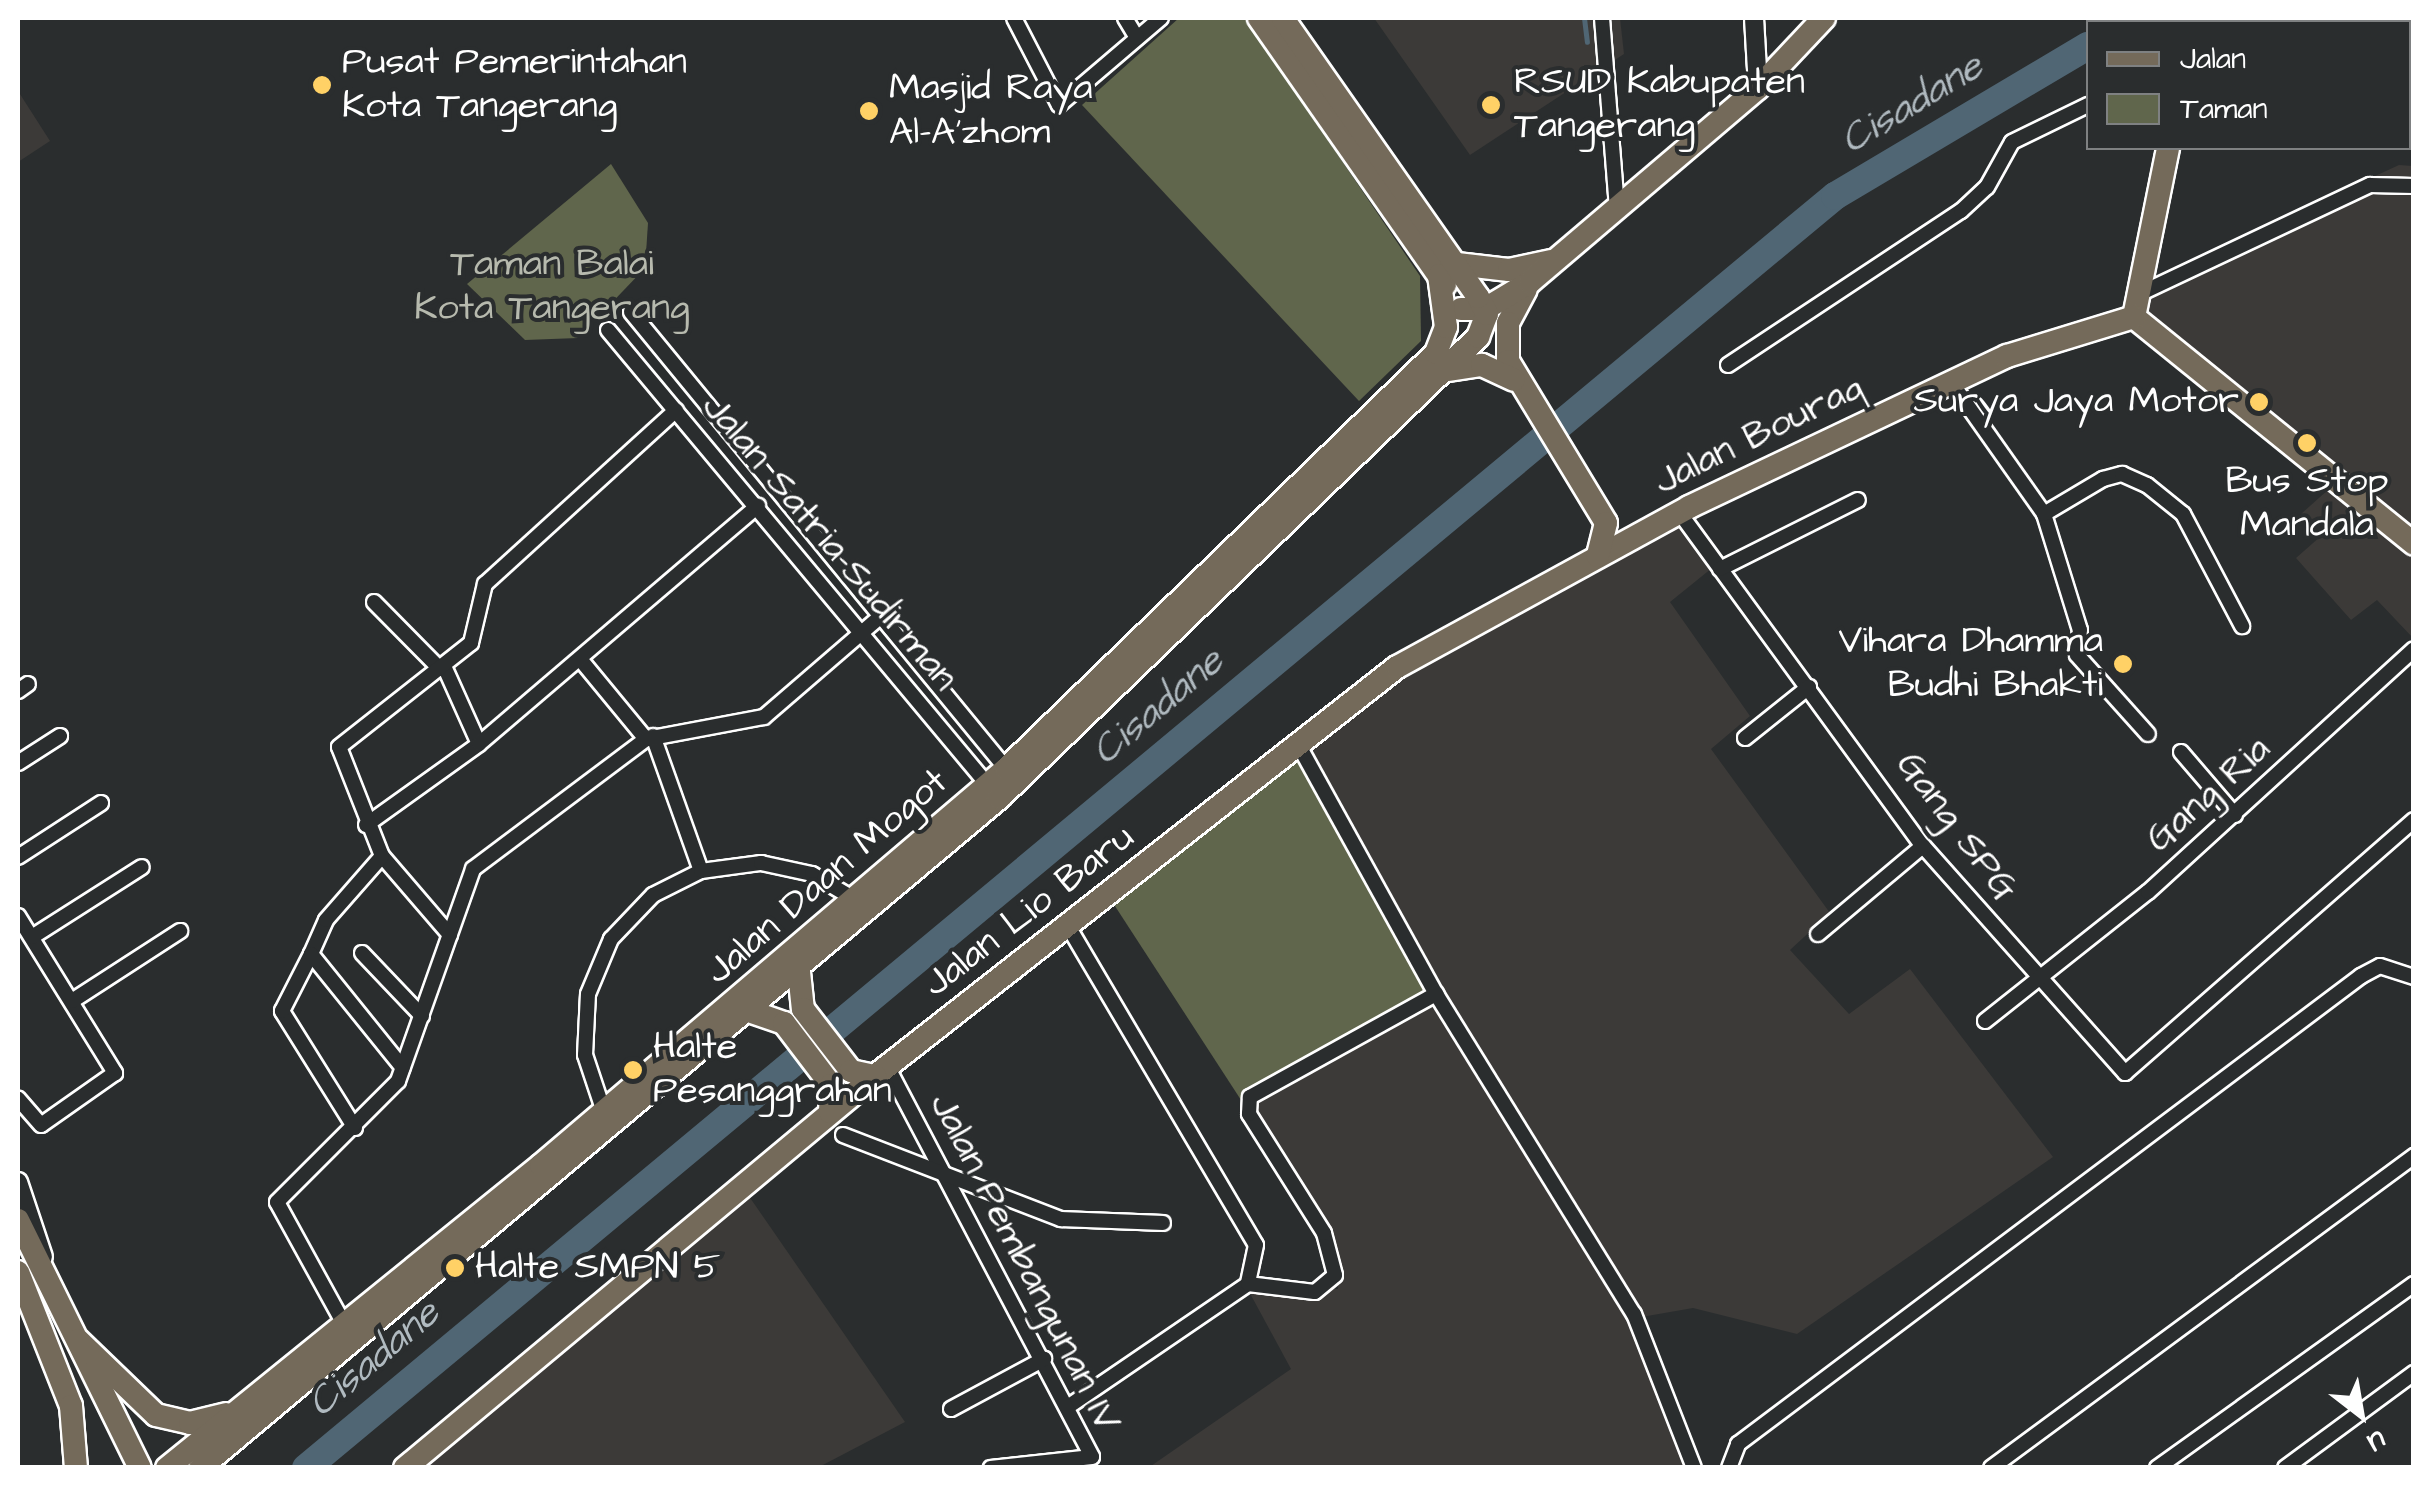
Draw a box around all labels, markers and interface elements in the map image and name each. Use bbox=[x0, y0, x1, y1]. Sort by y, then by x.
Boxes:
legend bbox=[2086, 20, 2411, 150]
text: Jalan bbox=[2180, 38, 2246, 80]
place label: Pusat Pemerintahan Kota Tangerang bbox=[342, 40, 687, 130]
water label: Cisadane bbox=[1832, 43, 1992, 165]
place label: RSUD Kabupaten Tangerang bbox=[1514, 60, 1805, 150]
place label: Masjid Raya Al-A'zhom bbox=[889, 66, 1093, 156]
marker: Pusat Pemerintahan Kota Tangerang bbox=[311, 74, 333, 96]
text: Taman bbox=[2180, 88, 2268, 130]
marker: RSUD Kabupaten Tangerang bbox=[1478, 92, 1504, 118]
marker: Masjid Raya Al-A'zhom bbox=[858, 100, 880, 122]
park label: Taman Balai Kota Tangerang bbox=[414, 242, 690, 332]
street label: Jalan Bouraq bbox=[1647, 365, 1871, 505]
place label: Surya Jaya Motor bbox=[1914, 379, 2239, 425]
street label: Jalan Satria-Sudirman bbox=[691, 385, 967, 701]
marker: Surya Jaya Motor bbox=[2248, 391, 2270, 413]
marker: Bus Stop Mandala bbox=[2296, 432, 2318, 454]
place label: Bus Stop Mandala bbox=[2226, 459, 2388, 548]
place label: Vihara Dhamma Budhi Bhakti bbox=[1838, 619, 2103, 708]
water label: Cisadane bbox=[1082, 638, 1234, 776]
marker: Vihara Dhamma Budhi Bhakti bbox=[2112, 653, 2134, 675]
street label: Gang Ria bbox=[2137, 727, 2281, 863]
street label: Gang SPG bbox=[1885, 744, 2027, 910]
street label: Jalan Daan Mogot bbox=[697, 760, 957, 994]
street label: Jalan Lio Baru bbox=[915, 815, 1143, 1007]
place label: Halte Pesanggrahan bbox=[653, 1025, 892, 1114]
marker: Halte Pesanggrahan bbox=[622, 1059, 644, 1081]
street label: Jalan Pembangunan IV bbox=[919, 1086, 1129, 1440]
place label: Halte SMPN 5 bbox=[475, 1245, 720, 1291]
marker: Halte SMPN 5 bbox=[444, 1257, 466, 1279]
water label: Cisadane bbox=[298, 1290, 450, 1428]
north arrow bbox=[2311, 1365, 2411, 1465]
text: U bbox=[2360, 1420, 2394, 1462]

